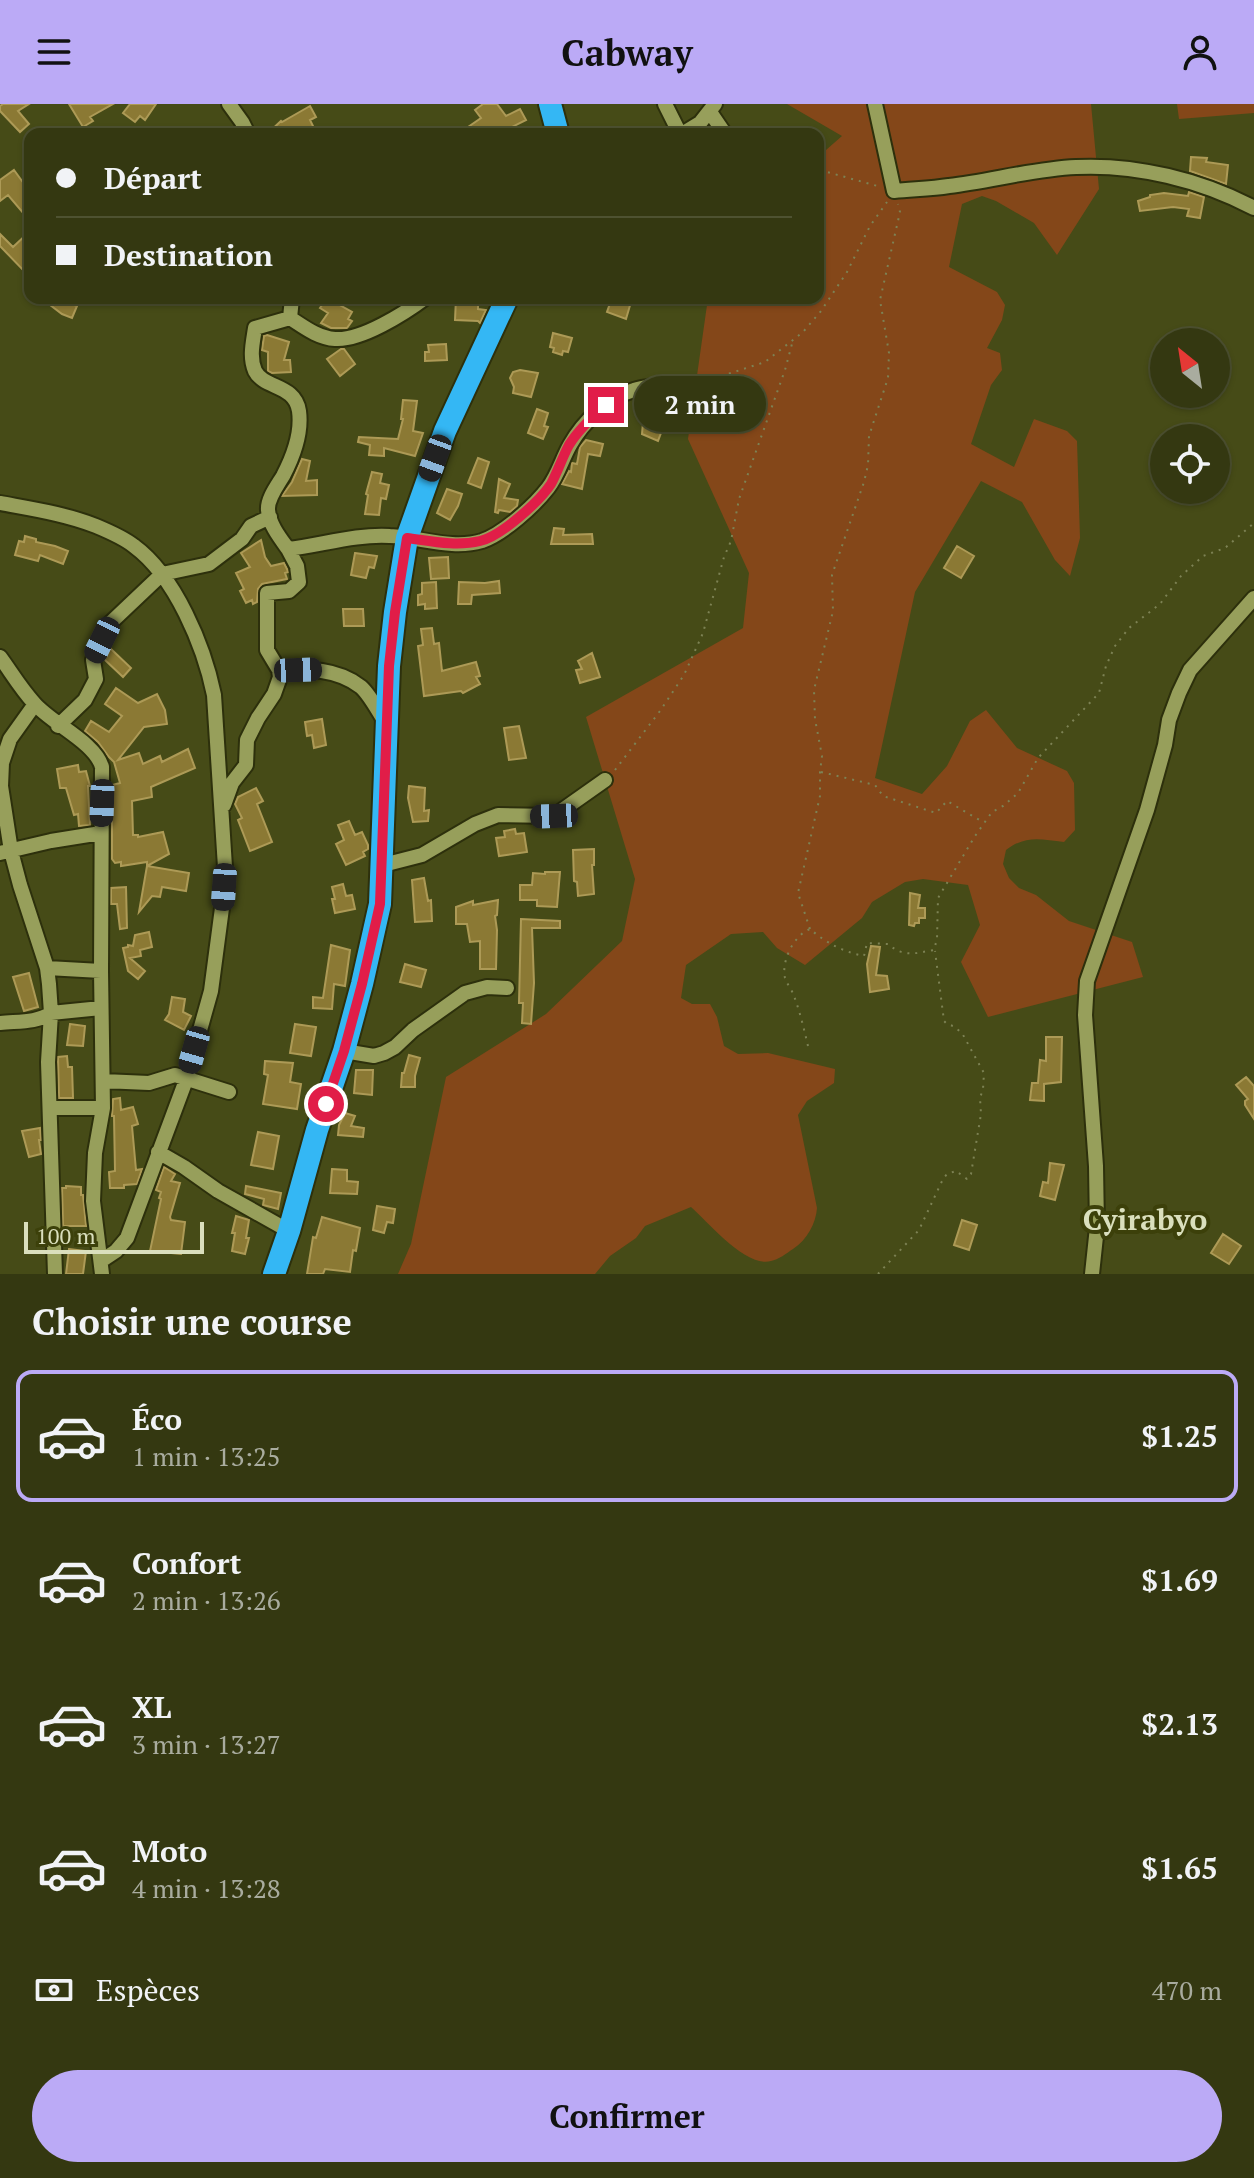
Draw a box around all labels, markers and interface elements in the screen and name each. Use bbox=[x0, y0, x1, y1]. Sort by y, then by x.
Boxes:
text: Cabway bbox=[561, 29, 693, 76]
icon: menu bbox=[32, 30, 76, 74]
icon: person bbox=[1178, 30, 1222, 74]
text: Départ bbox=[104, 158, 202, 198]
text: Destination bbox=[104, 235, 273, 275]
north arrow bbox=[1150, 328, 1230, 408]
map controls bbox=[1150, 328, 1230, 504]
callout: 2 min bbox=[634, 377, 766, 433]
route end bbox=[588, 387, 624, 423]
text: 2 min bbox=[664, 387, 736, 421]
button: locate bbox=[1150, 424, 1230, 504]
car bbox=[416, 431, 454, 485]
car bbox=[81, 613, 123, 667]
car bbox=[274, 657, 322, 683]
car bbox=[89, 779, 115, 827]
car bbox=[530, 803, 578, 829]
car bbox=[210, 862, 238, 912]
car bbox=[176, 1024, 212, 1076]
route start bbox=[308, 1086, 344, 1122]
district label: Cyirabyo bbox=[1083, 1199, 1207, 1239]
scale bar bbox=[24, 1218, 204, 1254]
text: 100 m bbox=[36, 1221, 96, 1250]
text: Choisir une course bbox=[32, 1298, 352, 1345]
text: Éco bbox=[132, 1399, 182, 1439]
icon: car bbox=[36, 1400, 108, 1472]
text: $1.25 bbox=[1141, 1416, 1218, 1456]
text: 1 min · 13:25 bbox=[132, 1439, 281, 1473]
text: Confort bbox=[132, 1543, 242, 1583]
icon: car bbox=[36, 1544, 108, 1616]
text: $1.69 bbox=[1141, 1560, 1218, 1600]
text: 2 min · 13:26 bbox=[132, 1583, 281, 1617]
text: XL bbox=[132, 1687, 171, 1727]
icon: car bbox=[36, 1688, 108, 1760]
text: $2.13 bbox=[1141, 1704, 1218, 1744]
text: 3 min · 13:27 bbox=[132, 1727, 281, 1761]
text: Moto bbox=[132, 1831, 207, 1871]
icon: car bbox=[36, 1832, 108, 1904]
text: $1.65 bbox=[1141, 1848, 1218, 1888]
text: 4 min · 13:28 bbox=[132, 1871, 281, 1905]
icon: cash bbox=[32, 1968, 76, 2012]
text: Espèces bbox=[96, 1970, 200, 2010]
text: 470 m bbox=[1152, 1973, 1222, 2007]
button: Confirmer bbox=[32, 2070, 1222, 2162]

